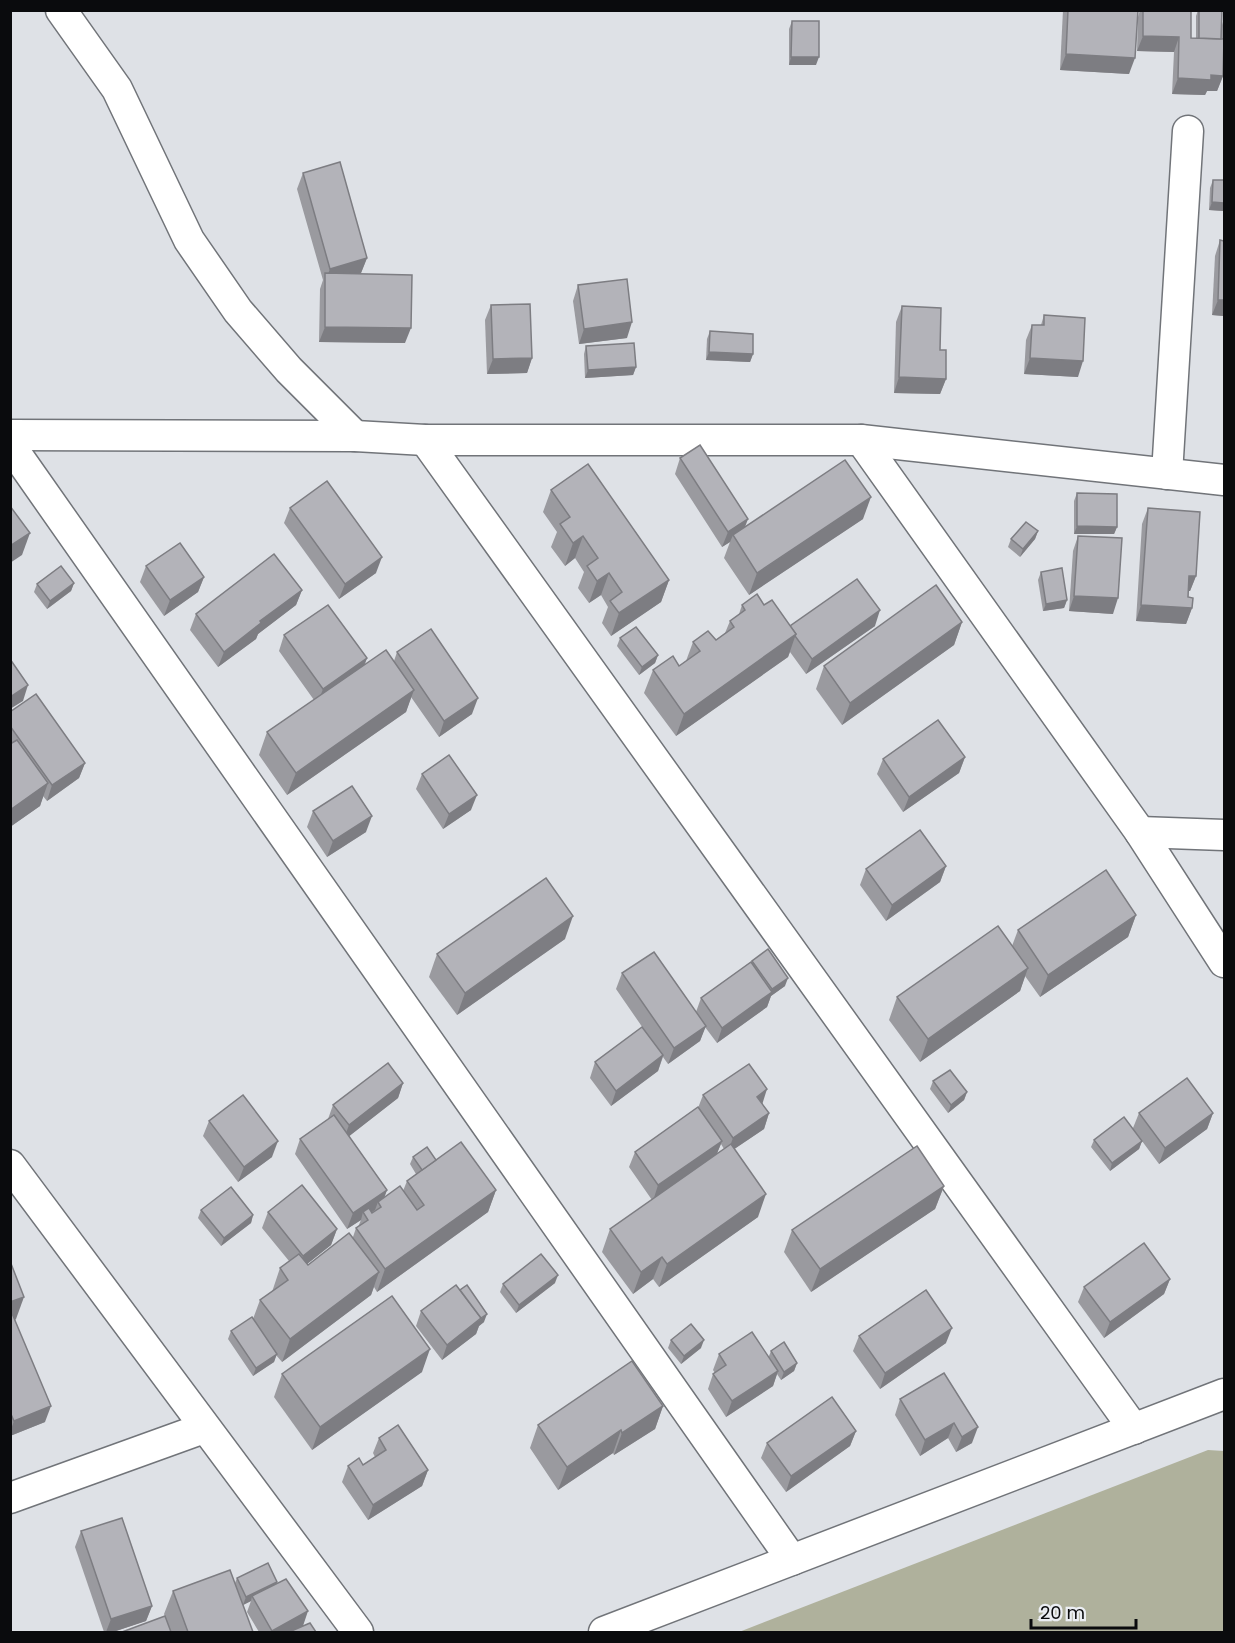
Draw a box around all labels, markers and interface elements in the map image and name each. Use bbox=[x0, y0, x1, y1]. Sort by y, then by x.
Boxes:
scale bar bbox=[1031, 1592, 1136, 1630]
text: 20 m bbox=[1040, 1600, 1085, 1625]

